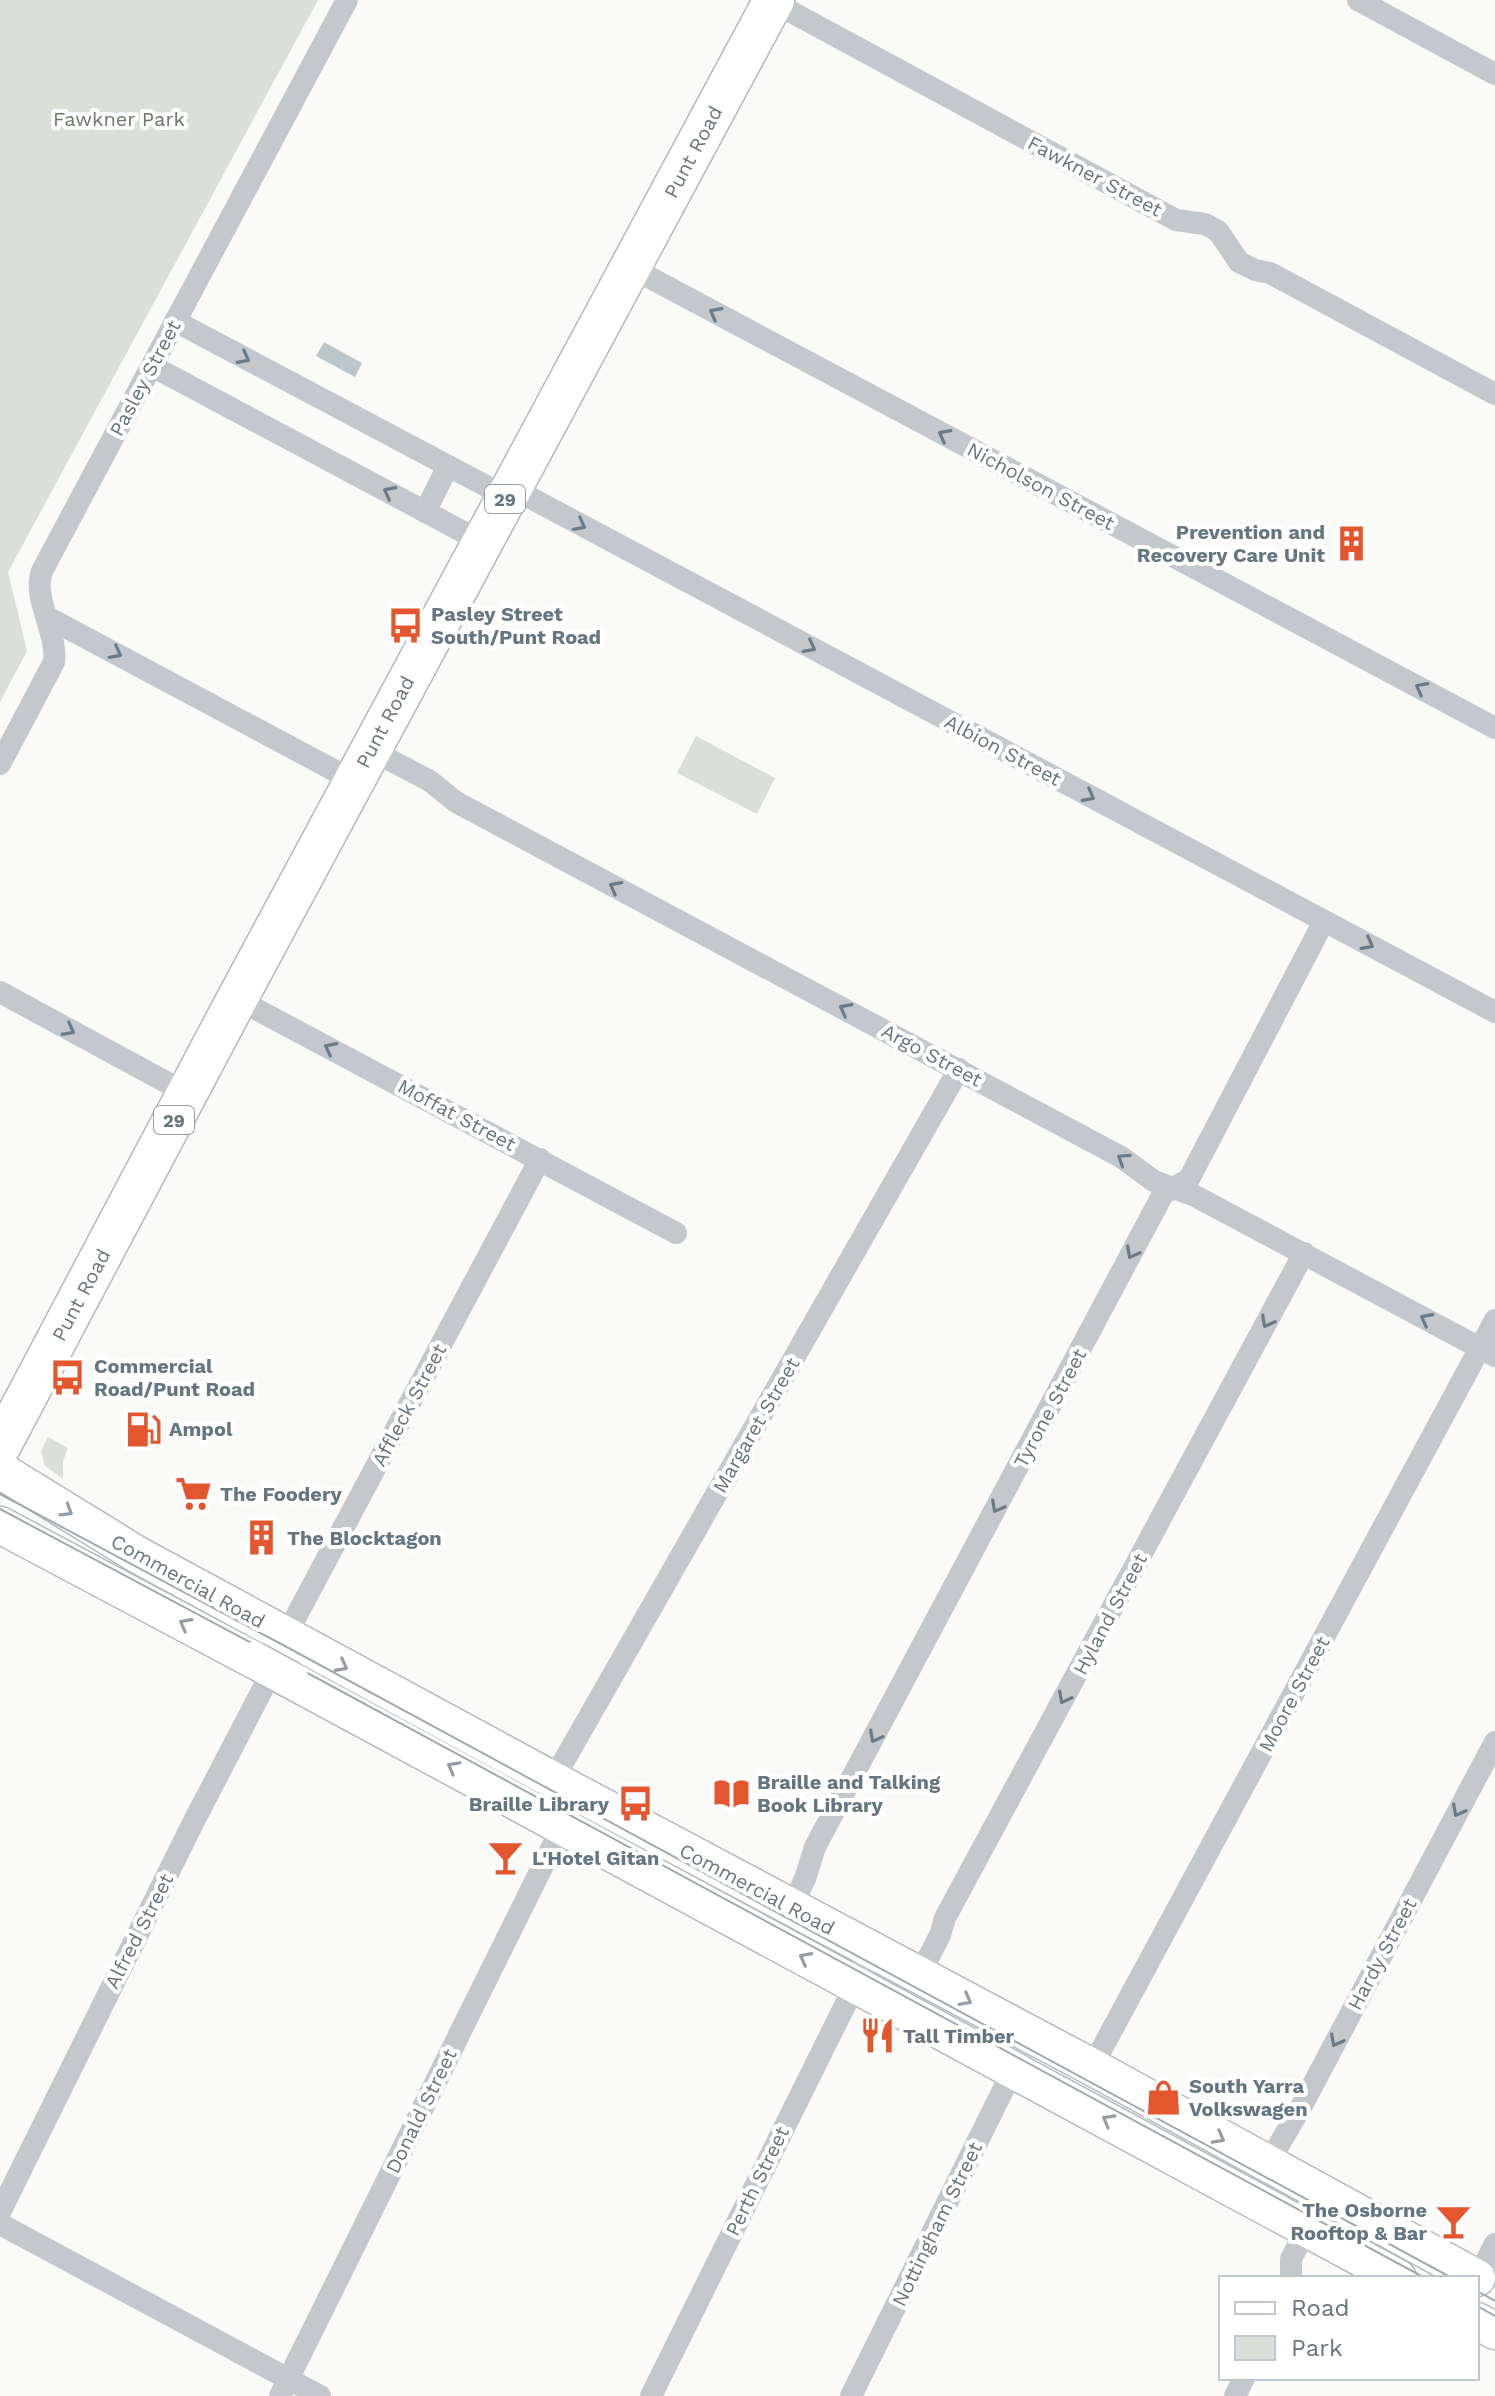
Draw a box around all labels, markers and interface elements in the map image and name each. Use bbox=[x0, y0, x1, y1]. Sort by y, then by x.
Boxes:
street label: Punt Road bbox=[659, 102, 727, 202]
park label: Fawkner Park bbox=[53, 107, 185, 131]
street label: Fawkner Street bbox=[1024, 130, 1167, 222]
one-way arrow bbox=[708, 307, 723, 322]
street label: Pasley Street bbox=[104, 315, 186, 440]
one-way arrow bbox=[236, 348, 250, 364]
one-way arrow bbox=[938, 429, 953, 444]
street label: Nicholson Street bbox=[963, 437, 1119, 535]
road number: 29 bbox=[485, 485, 525, 513]
one-way arrow bbox=[382, 487, 397, 502]
one-way arrow bbox=[572, 516, 587, 531]
place label: Prevention and Recovery Care Unit bbox=[1137, 520, 1325, 567]
building icon: Prevention and Recovery Care Unit bbox=[1332, 524, 1370, 562]
place label: Pasley Street South/Punt Road bbox=[431, 602, 601, 649]
bus stop icon: Pasley Street South/Punt Road bbox=[386, 606, 424, 644]
one-way arrow bbox=[802, 638, 816, 653]
one-way arrow bbox=[107, 644, 122, 659]
street label: Punt Road bbox=[351, 672, 419, 772]
one-way arrow bbox=[1415, 683, 1429, 698]
street label: Albion Street bbox=[941, 709, 1066, 791]
one-way arrow bbox=[1080, 786, 1094, 802]
one-way arrow bbox=[609, 881, 624, 896]
one-way arrow bbox=[1359, 935, 1374, 950]
one-way arrow bbox=[839, 1003, 853, 1018]
street label: Argo Street bbox=[878, 1018, 987, 1092]
one-way arrow bbox=[60, 1020, 75, 1035]
one-way arrow bbox=[324, 1042, 338, 1057]
street label: Moffat Street bbox=[394, 1074, 521, 1156]
road number: 29 bbox=[154, 1106, 194, 1134]
one-way arrow bbox=[1117, 1154, 1131, 1169]
street label: Punt Road bbox=[47, 1245, 115, 1345]
one-way arrow bbox=[1126, 1245, 1142, 1259]
one-way arrow bbox=[1261, 1313, 1277, 1327]
one-way arrow bbox=[1420, 1313, 1435, 1328]
street label: Affleck Street bbox=[367, 1339, 452, 1470]
street label: Tyrone Street bbox=[1009, 1344, 1092, 1472]
street label: Margaret Street bbox=[708, 1352, 805, 1497]
place label: Commercial Road/Punt Road bbox=[94, 1354, 255, 1401]
bus stop icon: Commercial Road/Punt Road bbox=[49, 1358, 87, 1396]
fuel station icon: Ampol bbox=[124, 1410, 162, 1448]
place label: Ampol bbox=[169, 1417, 233, 1441]
supermarket icon: The Foodery bbox=[175, 1475, 213, 1513]
place label: The Foodery bbox=[220, 1482, 343, 1506]
one-way arrow bbox=[991, 1499, 1006, 1514]
one-way arrow bbox=[58, 1501, 73, 1517]
building icon: The Blocktagon bbox=[242, 1519, 280, 1557]
place label: The Blocktagon bbox=[287, 1526, 442, 1550]
street label: Commercial Road bbox=[107, 1529, 269, 1633]
street label: Hyland Street bbox=[1068, 1548, 1152, 1679]
one-way arrow bbox=[179, 1618, 194, 1633]
street label: Moore Street bbox=[1254, 1632, 1335, 1756]
one-way arrow bbox=[333, 1656, 348, 1672]
one-way arrow bbox=[1058, 1690, 1073, 1705]
one-way arrow bbox=[869, 1729, 884, 1743]
one-way arrow bbox=[448, 1761, 462, 1777]
place label: Braille and Talking Book Library bbox=[757, 1770, 941, 1817]
library icon: Braille and Talking Book Library bbox=[712, 1775, 750, 1813]
bus stop icon: Braille Library bbox=[616, 1785, 654, 1823]
place label: Braille Library bbox=[469, 1792, 610, 1816]
one-way arrow bbox=[1453, 1803, 1468, 1818]
street label: Commercial Road bbox=[675, 1838, 839, 1940]
bar icon: L'Hotel Gitan bbox=[487, 1839, 525, 1877]
place label: L'Hotel Gitan bbox=[532, 1846, 659, 1870]
street label: Alfred Street bbox=[100, 1869, 179, 1993]
street label: Hardy Street bbox=[1343, 1893, 1422, 2014]
one-way arrow bbox=[799, 1952, 814, 1968]
one-way arrow bbox=[957, 1991, 972, 2006]
restaurant icon: Tall Timber bbox=[858, 2017, 896, 2055]
place label: Tall Timber bbox=[903, 2024, 1015, 2048]
one-way arrow bbox=[1331, 2032, 1346, 2047]
street label: Donald Street bbox=[380, 2044, 462, 2177]
place label: South Yarra Volkswagen bbox=[1189, 2074, 1308, 2121]
shop icon: South Yarra Volkswagen bbox=[1144, 2078, 1182, 2116]
one-way arrow bbox=[1103, 2114, 1117, 2130]
street label: Perth Street bbox=[720, 2122, 794, 2240]
one-way arrow bbox=[1210, 2128, 1225, 2144]
street label: Nottingham Street bbox=[887, 2137, 987, 2310]
place label: The Osborne Rooftop & Bar bbox=[1290, 2198, 1427, 2245]
bar icon: The Osborne Rooftop & Bar bbox=[1434, 2202, 1472, 2240]
legend bbox=[1219, 2276, 1479, 2380]
text: Road bbox=[1291, 2294, 1350, 2322]
text: Park bbox=[1291, 2334, 1343, 2362]

